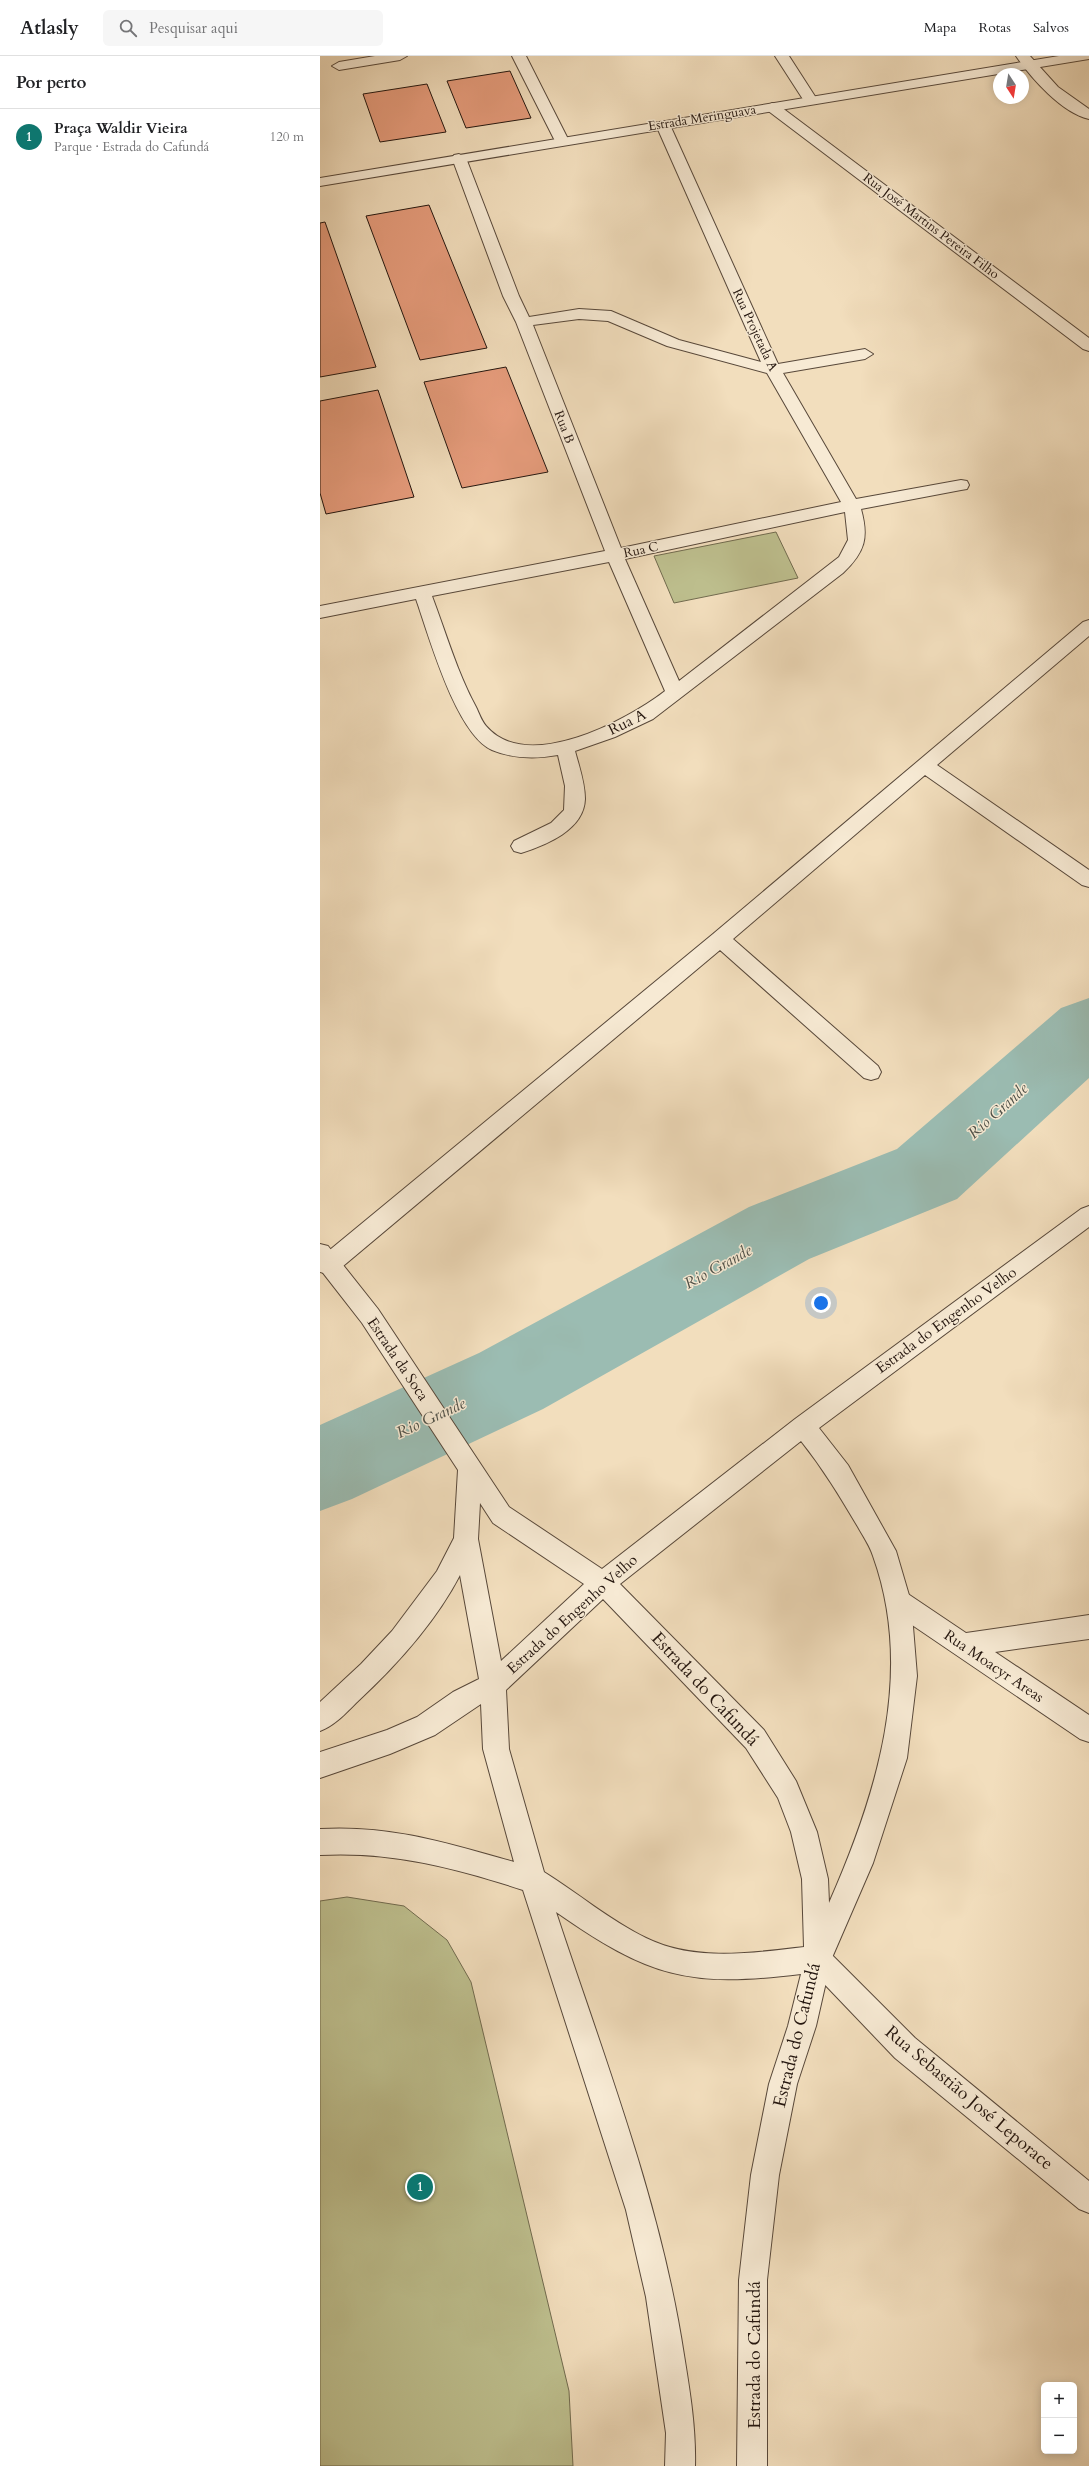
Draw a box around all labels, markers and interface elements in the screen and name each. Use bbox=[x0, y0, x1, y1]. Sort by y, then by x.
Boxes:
search box bbox=[103, 10, 383, 46]
text: Atlasly bbox=[20, 15, 79, 41]
icon: search bbox=[117, 17, 139, 39]
text: Pesquisar aqui bbox=[149, 18, 238, 38]
text: Mapa bbox=[924, 18, 957, 37]
text: Rotas bbox=[979, 18, 1011, 37]
text: Salvos bbox=[1033, 18, 1069, 37]
north arrow bbox=[993, 68, 1029, 104]
text: Por perto bbox=[16, 71, 86, 94]
street label: Estrada Meringuava bbox=[647, 101, 758, 135]
text: Praça Waldir Vieira bbox=[54, 118, 188, 138]
text: 1 bbox=[26, 128, 32, 146]
text: 120 m bbox=[270, 128, 304, 146]
text: Parque · Estrada do Cafundá bbox=[54, 138, 209, 156]
street label: Rua José Martins Pereira Filho bbox=[859, 169, 1003, 283]
street label: Rua Projetada A bbox=[728, 286, 782, 375]
street label: Rua B bbox=[549, 408, 579, 446]
street label: Rua C bbox=[622, 538, 660, 562]
street label: Rua A bbox=[605, 704, 650, 740]
water label: Rio Grande bbox=[963, 1077, 1034, 1144]
water label: Rio Grande bbox=[680, 1239, 756, 1295]
street label: Estrada do Engenho Velho bbox=[872, 1262, 1020, 1378]
your location bbox=[811, 1293, 831, 1313]
street label: Estrada da Soca bbox=[363, 1313, 434, 1405]
water label: Rio Grande bbox=[393, 1392, 470, 1444]
street label: Estrada do Engenho Velho bbox=[502, 1550, 642, 1678]
street label: Rua Moacyr Areas bbox=[940, 1625, 1048, 1707]
street label: Estrada do Cafundá bbox=[645, 1626, 765, 1752]
street label: Estrada do Cafundá bbox=[767, 1960, 827, 2110]
street label: Rua Sebastião José Leporace bbox=[879, 2020, 1059, 2176]
pin: 1 bbox=[407, 2172, 433, 2202]
street label: Estrada do Cafundá bbox=[742, 2281, 767, 2429]
map controls bbox=[1041, 2382, 1077, 2454]
button: + bbox=[1041, 2382, 1077, 2418]
button: − bbox=[1041, 2418, 1077, 2454]

